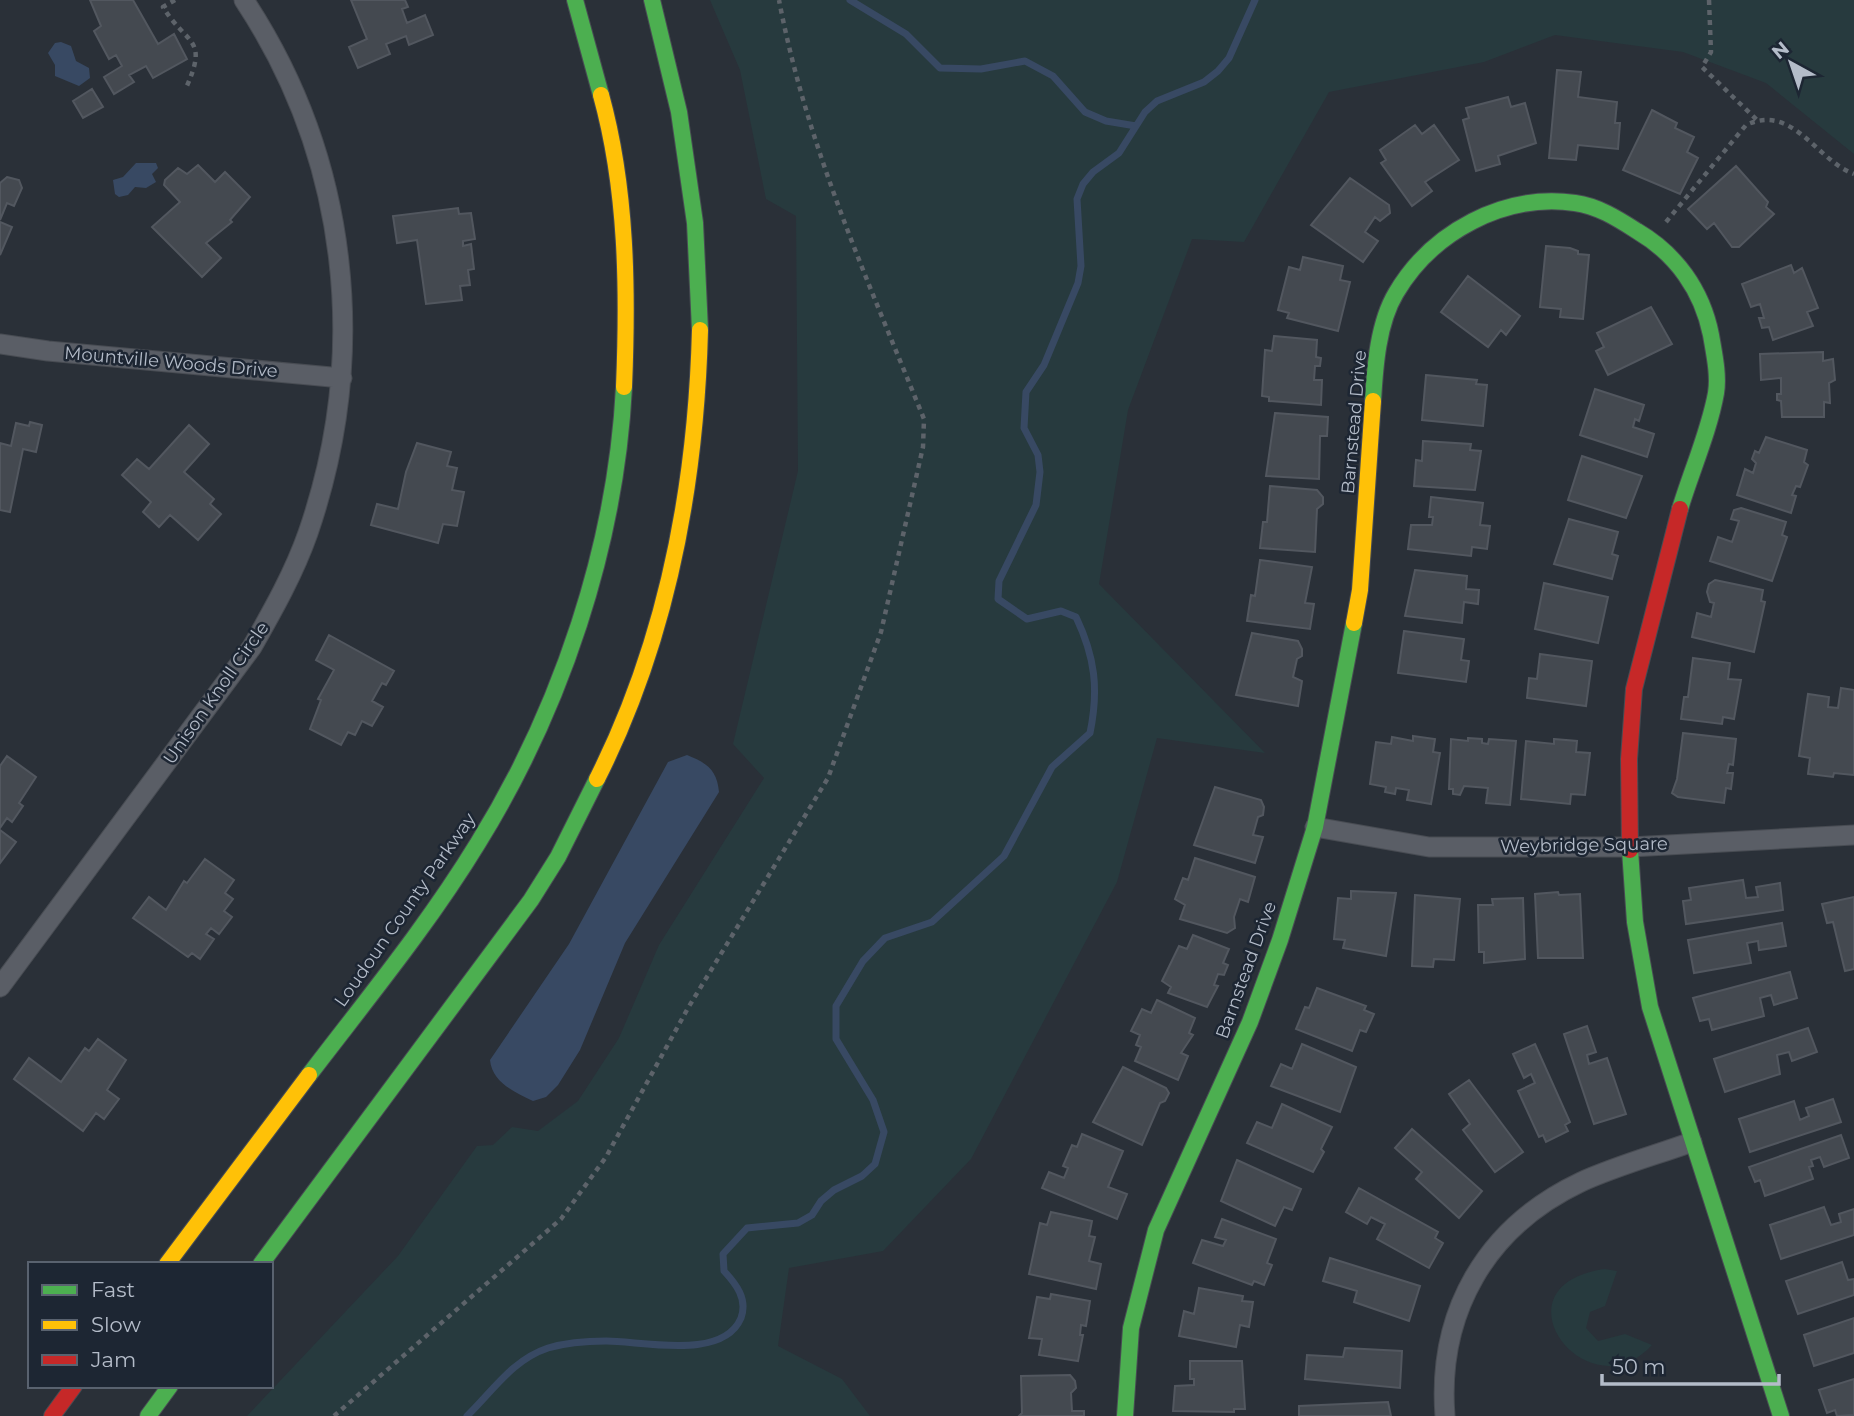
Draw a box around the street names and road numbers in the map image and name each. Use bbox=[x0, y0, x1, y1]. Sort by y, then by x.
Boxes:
street label: Mountville Woods Drive bbox=[63, 342, 279, 382]
street label: Barnstead Drive bbox=[1337, 349, 1371, 495]
street label: Unison Knoll Circle bbox=[159, 617, 274, 769]
street label: Loudoun County Parkway bbox=[330, 809, 481, 1011]
street label: Weybridge Square bbox=[1500, 833, 1668, 857]
street label: Barnstead Drive bbox=[1211, 898, 1281, 1042]

